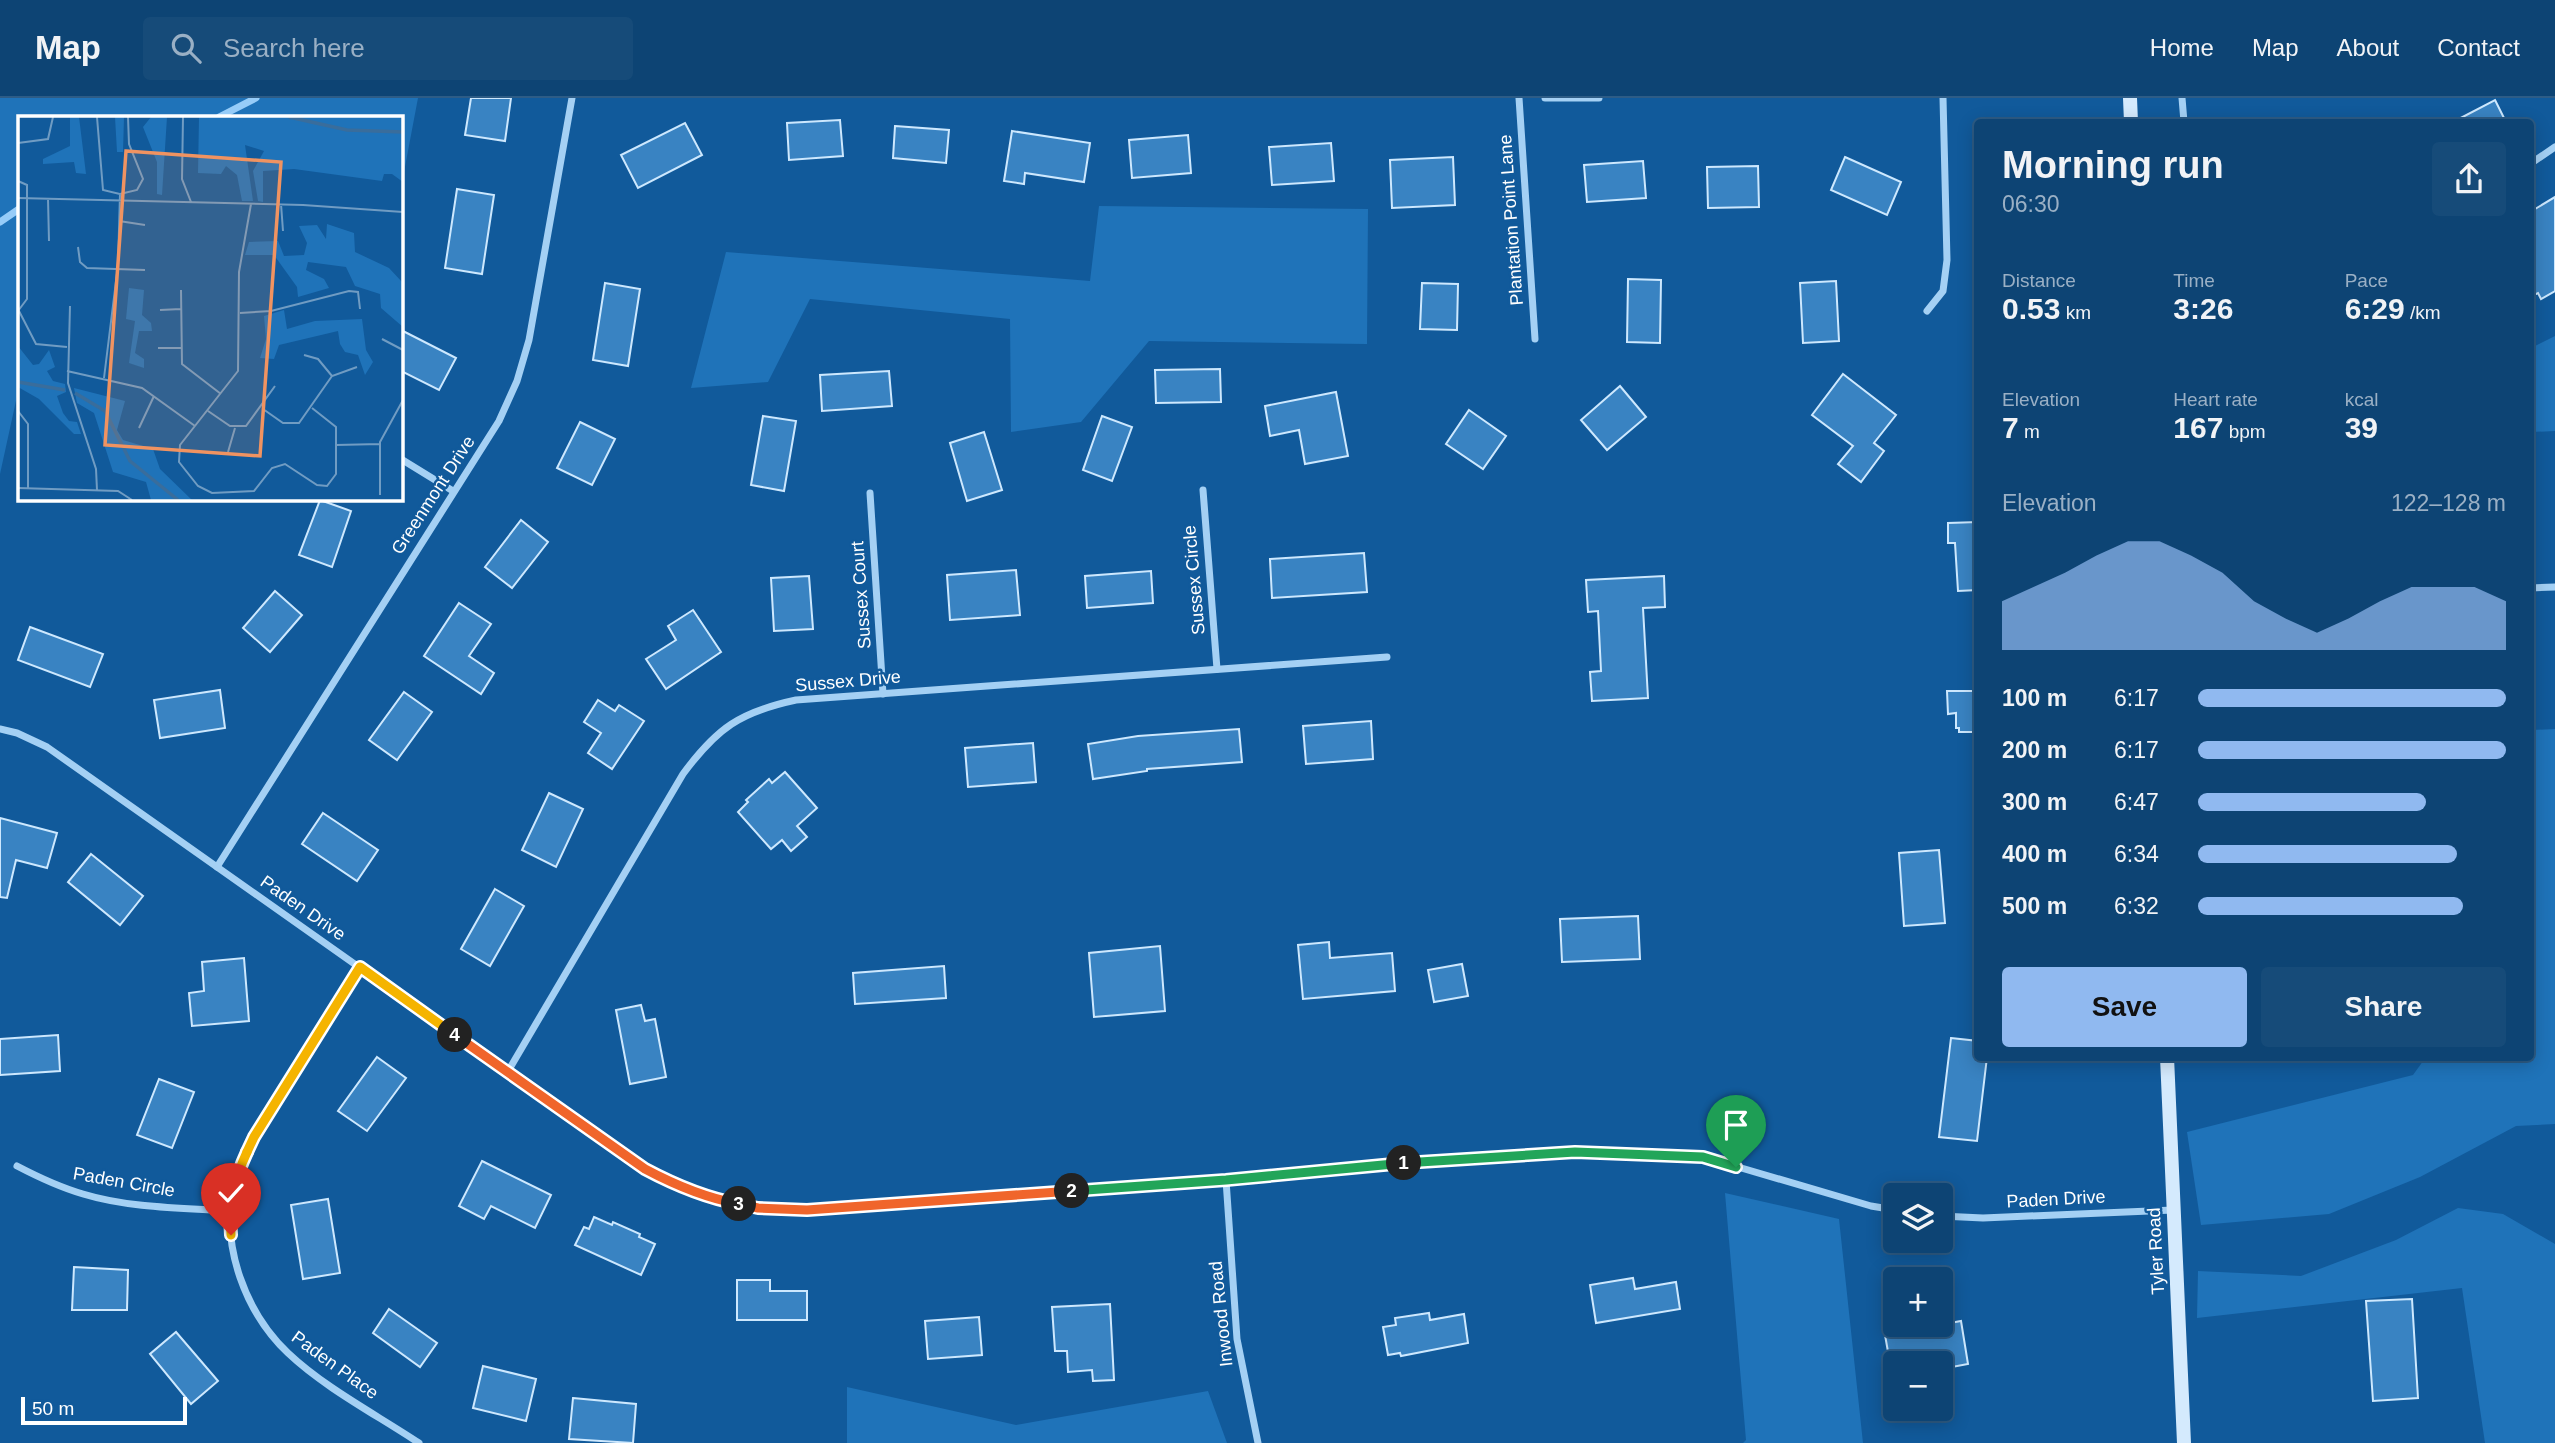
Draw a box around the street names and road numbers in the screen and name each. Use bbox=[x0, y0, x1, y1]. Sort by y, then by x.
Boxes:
street label: Plantation Point Lane bbox=[1495, 134, 1527, 306]
street label: Greenmont Drive bbox=[387, 432, 479, 558]
street label: Sussex Circle bbox=[1179, 524, 1209, 636]
street label: Sussex Court bbox=[847, 540, 875, 650]
street label: Sussex Drive bbox=[794, 666, 902, 696]
street label: Paden Drive bbox=[257, 871, 349, 945]
street label: Paden Circle bbox=[72, 1163, 176, 1201]
street label: Paden Drive bbox=[2006, 1186, 2106, 1212]
street label: Tyler Road bbox=[2144, 1207, 2168, 1295]
street label: Inwood Road bbox=[1206, 1260, 1236, 1368]
street label: Paden Place bbox=[288, 1327, 382, 1403]

